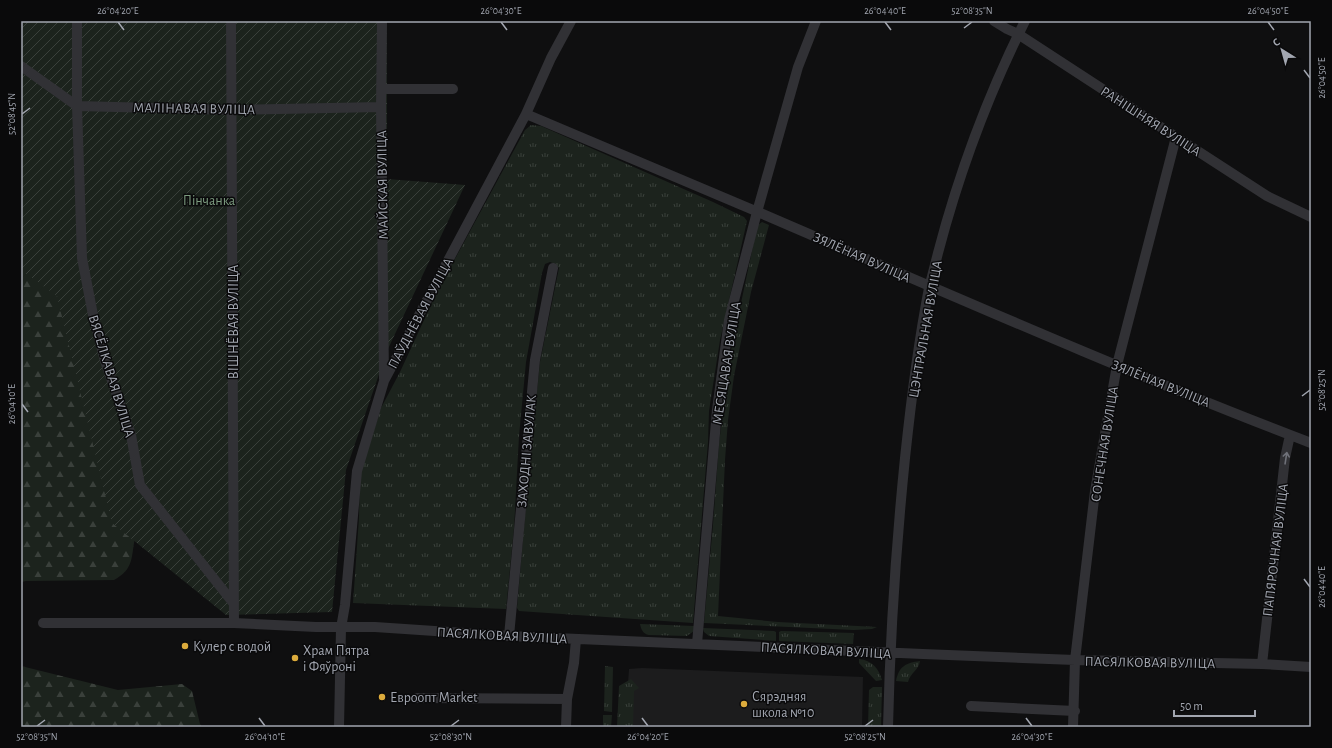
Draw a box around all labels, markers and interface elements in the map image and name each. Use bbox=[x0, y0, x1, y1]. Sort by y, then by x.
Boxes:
text: 26°04'20"E bbox=[97, 6, 139, 16]
text: 26°04'30"E bbox=[481, 6, 522, 16]
text: 26°04'40"E bbox=[864, 6, 906, 16]
text: 52°08'35"N bbox=[951, 6, 993, 16]
text: 26°04'50"E bbox=[1247, 6, 1289, 16]
north arrow bbox=[1262, 30, 1302, 70]
text: С bbox=[1271, 36, 1282, 49]
text: 26°04'50"E bbox=[1317, 57, 1327, 99]
street label: РАНІШНЯЯ ВУЛІЦА bbox=[1098, 84, 1203, 159]
text: 52°08'45"N bbox=[7, 93, 17, 135]
street label: МАЛІНАВАЯ ВУЛІЦА bbox=[133, 101, 255, 117]
street label: МАЙСКАЯ ВУЛІЦА bbox=[374, 130, 391, 240]
park label: Пінчанка bbox=[183, 194, 236, 208]
street label: ЗЯЛЁНАЯ ВУЛІЦА bbox=[811, 228, 913, 286]
street label: ПАЎДНЁВАЯ ВУЛІЦА bbox=[384, 255, 456, 371]
street label: ЦЭНТРАЛЬНАЯ ВУЛІЦА bbox=[907, 259, 945, 399]
street label: ВІШНЁВАЯ ВУЛІЦА bbox=[225, 265, 241, 379]
street label: МЕСЯЦАВАЯ ВУЛІЦА bbox=[710, 301, 744, 426]
street label: ВЯСЁЛКАВАЯ ВУЛІЦА bbox=[86, 313, 138, 439]
street label: ЗЯЛЁНАЯ ВУЛІЦА bbox=[1109, 356, 1213, 410]
text: 52°08'25"N bbox=[1317, 369, 1327, 411]
text: 26°04'10"E bbox=[7, 384, 17, 424]
street label: СОНЕЧНАЯ ВУЛІЦА bbox=[1089, 385, 1121, 503]
street label: ЗАХОДНІ ЗАВУЛАК bbox=[515, 394, 539, 508]
one-way arrow bbox=[1282, 452, 1290, 465]
street label: ПАПЯРОЧНАЯ ВУЛІЦА bbox=[1261, 483, 1291, 617]
text: 26°04'40"E bbox=[1317, 566, 1327, 608]
street label: ПАСЯЛКОВАЯ ВУЛІЦА bbox=[436, 626, 568, 646]
place label: Кулер с водой bbox=[193, 640, 271, 654]
marker: Кулер с водой bbox=[180, 641, 190, 651]
street label: ПАСЯЛКОВАЯ ВУЛІЦА bbox=[760, 641, 892, 661]
place label: Храм Пятра і Фяўроні bbox=[303, 644, 370, 674]
marker: Храм Пятра і Фяўроні bbox=[290, 653, 300, 663]
street label: ПАСЯЛКОВАЯ ВУЛІЦА bbox=[1084, 655, 1215, 671]
place label: Сярэдняя школа №10 bbox=[752, 690, 814, 720]
place label: Евроопт Market bbox=[390, 691, 478, 705]
marker: Евроопт Market bbox=[377, 692, 387, 702]
scale bar bbox=[1174, 692, 1255, 718]
marker: Сярэдняя школа №10 bbox=[739, 699, 749, 709]
text: 50 m bbox=[1180, 700, 1203, 712]
text: 52°08'35"N bbox=[16, 732, 58, 742]
text: 26°04'10"E bbox=[245, 732, 285, 742]
text: 52°08'30"N bbox=[430, 732, 472, 742]
text: 26°04'20"E bbox=[627, 732, 669, 742]
text: 52°08'25"N bbox=[844, 732, 886, 742]
text: 26°04'30"E bbox=[1012, 732, 1053, 742]

